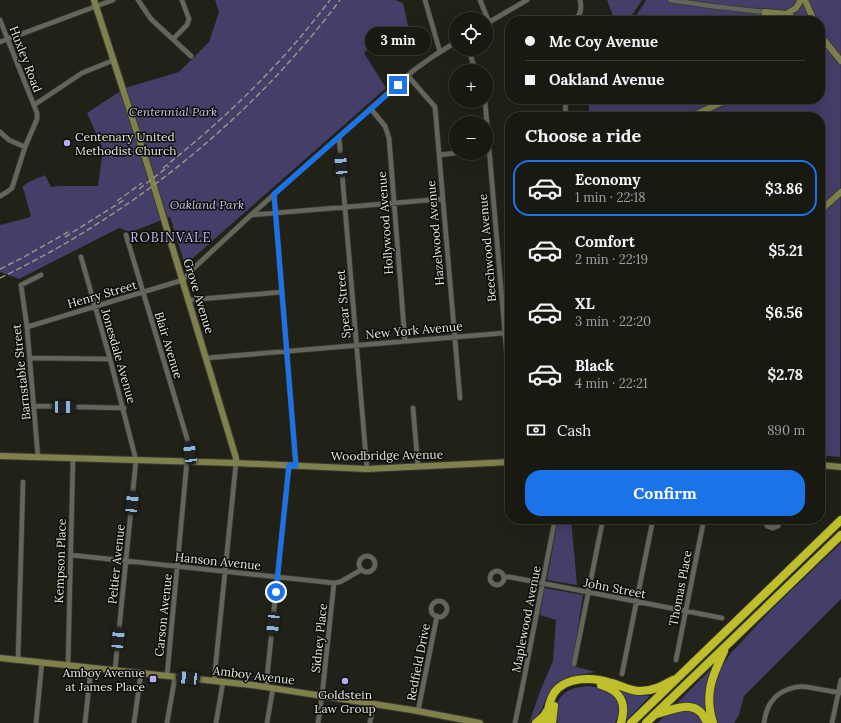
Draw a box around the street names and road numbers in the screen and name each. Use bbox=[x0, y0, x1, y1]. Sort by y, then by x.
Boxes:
street label: Huxley Road bbox=[7, 24, 45, 94]
street label: Hollywood Avenue bbox=[374, 170, 396, 275]
street label: Hazelwood Avenue bbox=[423, 179, 447, 286]
street label: Beechwood Avenue bbox=[475, 193, 499, 303]
street label: Grove Avenue bbox=[180, 257, 218, 336]
street label: Spear Street bbox=[332, 269, 353, 339]
street label: Henry Street bbox=[65, 277, 139, 311]
street label: Jonesdale Avenue bbox=[98, 306, 140, 406]
street label: Blair Avenue bbox=[152, 310, 186, 381]
street label: New York Avenue bbox=[365, 318, 464, 342]
street label: Barnstable Street bbox=[8, 323, 34, 421]
street label: Woodbridge Avenue bbox=[331, 447, 444, 463]
street label: Kempson Place bbox=[51, 518, 69, 604]
street label: Peltier Avenue bbox=[104, 523, 128, 605]
street label: Thomas Place bbox=[665, 548, 695, 627]
street label: Hanson Avenue bbox=[174, 549, 262, 573]
street label: Maplewood Avenue bbox=[508, 564, 544, 674]
street label: Carson Avenue bbox=[151, 572, 175, 657]
street label: John Street bbox=[582, 574, 648, 601]
street label: Sidney Place bbox=[308, 602, 330, 674]
street label: Redfield Drive bbox=[403, 621, 433, 702]
street label: Amboy Avenue bbox=[211, 662, 296, 688]

